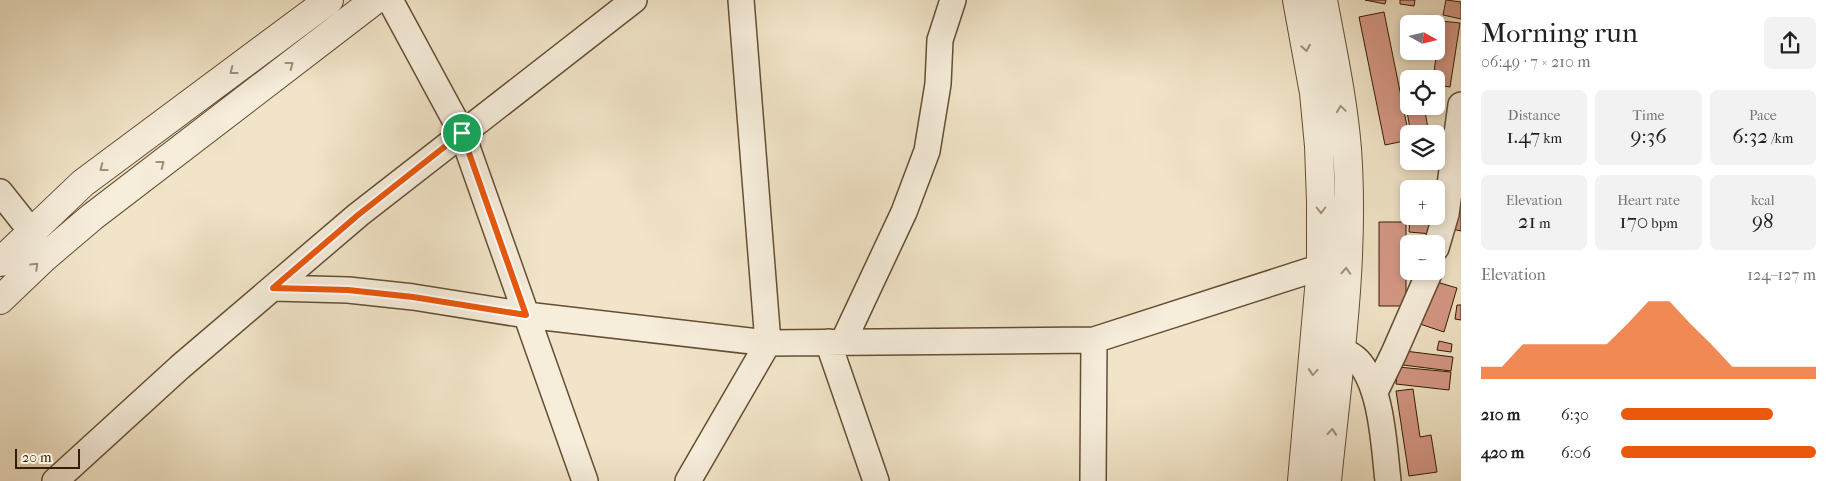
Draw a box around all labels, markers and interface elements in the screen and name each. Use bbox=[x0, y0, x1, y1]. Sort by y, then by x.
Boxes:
north arrow bbox=[1400, 15, 1445, 60]
map controls bbox=[1400, 15, 1445, 280]
text: Morning run bbox=[1481, 16, 1638, 49]
button: share bbox=[1764, 17, 1816, 69]
one-way arrow bbox=[1300, 44, 1311, 52]
text: 06:49 · 7 × 210 m bbox=[1481, 52, 1590, 71]
one-way arrow bbox=[284, 62, 294, 71]
one-way arrow bbox=[229, 65, 239, 74]
button: locate bbox=[1400, 70, 1445, 115]
one-way arrow bbox=[1336, 104, 1347, 112]
text: Distance bbox=[1508, 107, 1560, 124]
text: Time bbox=[1633, 107, 1664, 124]
text: Pace bbox=[1749, 107, 1777, 124]
pin bbox=[441, 112, 483, 154]
icon: arrive bbox=[448, 119, 476, 147]
text: 1.47 bbox=[1506, 124, 1540, 148]
text: 9:36 bbox=[1630, 124, 1667, 148]
text: 6:32 bbox=[1732, 124, 1768, 148]
button: layers bbox=[1400, 125, 1445, 170]
text: km bbox=[1540, 130, 1562, 147]
text: /km bbox=[1768, 130, 1793, 147]
one-way arrow bbox=[155, 161, 165, 170]
one-way arrow bbox=[100, 162, 109, 170]
button: + bbox=[1400, 180, 1445, 225]
text: Elevation bbox=[1506, 192, 1562, 209]
text: Heart rate bbox=[1617, 192, 1680, 209]
text: kcal bbox=[1751, 192, 1775, 209]
one-way arrow bbox=[1316, 206, 1326, 214]
text: 21 bbox=[1518, 209, 1536, 233]
text: 170 bbox=[1619, 209, 1648, 233]
text: 98 bbox=[1752, 209, 1774, 233]
text: m bbox=[1536, 215, 1551, 232]
text: bpm bbox=[1648, 215, 1678, 232]
button: − bbox=[1400, 235, 1445, 280]
one-way arrow bbox=[29, 263, 38, 272]
text: Elevation bbox=[1481, 265, 1546, 284]
text: 124–127 m bbox=[1747, 265, 1816, 284]
one-way arrow bbox=[1341, 266, 1352, 274]
one-way arrow bbox=[1307, 368, 1318, 376]
text: 210 m bbox=[1481, 405, 1520, 424]
text: 6:30 bbox=[1561, 405, 1589, 424]
one-way arrow bbox=[1326, 428, 1337, 436]
text: 420 m bbox=[1481, 443, 1524, 462]
text: 6:06 bbox=[1561, 443, 1591, 462]
scale bar bbox=[15, 446, 80, 469]
text: 20 m bbox=[22, 449, 52, 466]

